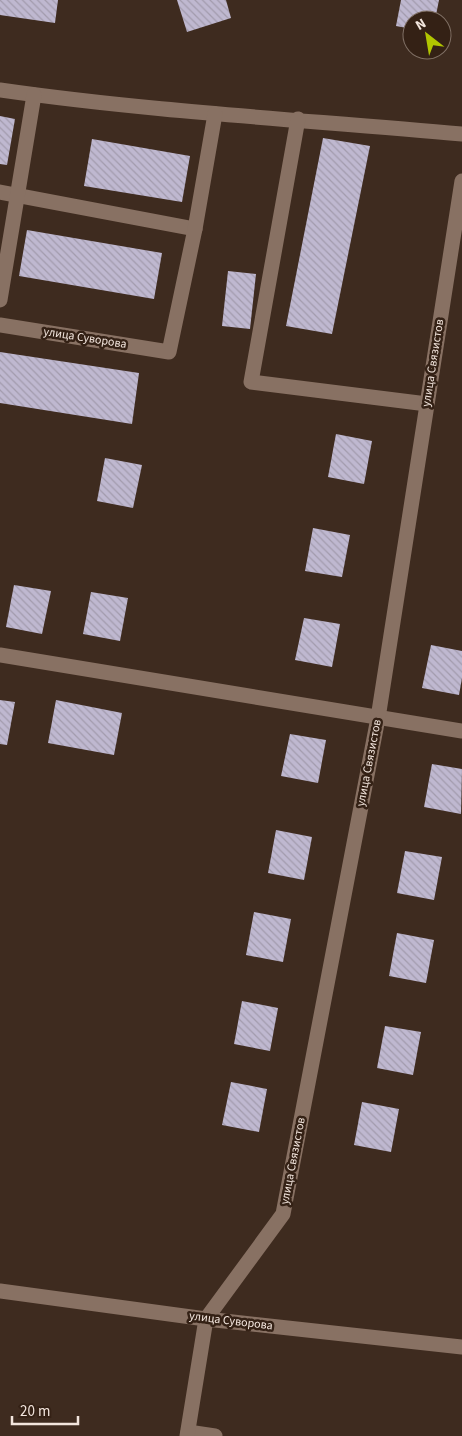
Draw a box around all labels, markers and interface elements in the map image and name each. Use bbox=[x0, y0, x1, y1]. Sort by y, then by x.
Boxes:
north arrow bbox=[402, 10, 452, 60]
text: N bbox=[412, 14, 430, 36]
street label: улица Связистов bbox=[418, 318, 448, 408]
street label: улица Суворова bbox=[42, 323, 128, 353]
street label: улица Связистов bbox=[352, 718, 386, 808]
street label: улица Связистов bbox=[276, 1116, 310, 1206]
street label: улица Суворова bbox=[188, 1307, 274, 1335]
scale bar bbox=[12, 1394, 79, 1426]
text: 20 m bbox=[20, 1401, 50, 1422]

